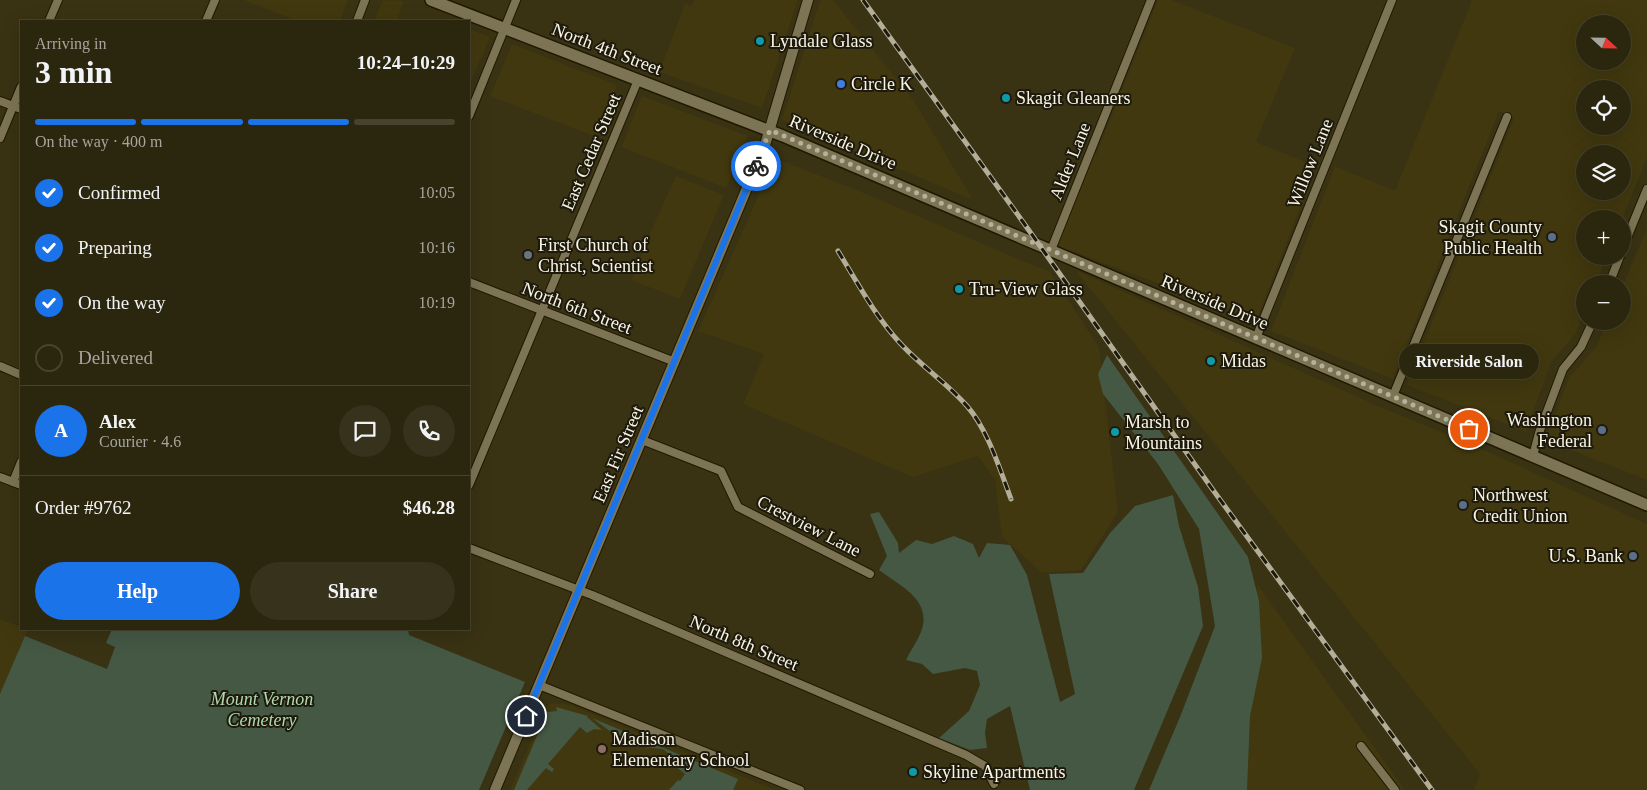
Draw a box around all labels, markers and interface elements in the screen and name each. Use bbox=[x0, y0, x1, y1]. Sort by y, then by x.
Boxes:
north arrow bbox=[1576, 15, 1631, 70]
map controls bbox=[1576, 15, 1631, 330]
street label: North 4th Street bbox=[549, 19, 665, 79]
place label: Lyndale Glass bbox=[770, 31, 872, 51]
text: Arriving in bbox=[35, 35, 107, 52]
marker: Lyndale Glass bbox=[754, 35, 766, 47]
text: 10:24–10:29 bbox=[357, 52, 455, 73]
text: 3 min bbox=[35, 54, 112, 90]
place label: Circle K bbox=[851, 74, 912, 94]
marker: Circle K bbox=[835, 78, 847, 90]
button: locate bbox=[1576, 80, 1631, 135]
place label: Skagit Gleaners bbox=[1016, 88, 1130, 108]
street label: East Cedar Street bbox=[557, 91, 625, 213]
marker: Skagit Gleaners bbox=[1000, 92, 1012, 104]
street label: Riverside Drive bbox=[786, 110, 900, 174]
street label: Willow Lane bbox=[1283, 116, 1337, 210]
street label: Alder Lane bbox=[1045, 119, 1095, 203]
text: On the way · 400 m bbox=[35, 133, 163, 150]
courier bbox=[731, 141, 781, 191]
button: layers bbox=[1576, 145, 1631, 200]
icon: bike bbox=[742, 152, 770, 180]
icon: check bbox=[35, 179, 63, 207]
text: Confirmed bbox=[78, 182, 160, 203]
text: 10:05 bbox=[419, 184, 455, 201]
button: + bbox=[1576, 210, 1631, 265]
place label: Skagit County Public Health bbox=[1438, 217, 1542, 258]
marker: Skagit County Public Health bbox=[1546, 231, 1558, 243]
icon: check bbox=[35, 234, 63, 262]
place label: First Church of Christ, Scientist bbox=[538, 235, 653, 276]
text: Preparing bbox=[78, 237, 152, 258]
text: 10:16 bbox=[419, 239, 455, 256]
marker: First Church of Christ, Scientist bbox=[522, 249, 534, 261]
street label: Riverside Drive bbox=[1158, 270, 1272, 334]
button: − bbox=[1576, 275, 1631, 330]
street label: North 6th Street bbox=[519, 278, 635, 338]
place label: Tru-View Glass bbox=[969, 279, 1083, 299]
marker: Tru-View Glass bbox=[953, 283, 965, 295]
icon: check bbox=[35, 289, 63, 317]
text: On the way bbox=[78, 292, 166, 313]
text: 10:19 bbox=[419, 294, 455, 311]
callout: Riverside Salon bbox=[1399, 344, 1539, 379]
text: Delivered bbox=[78, 347, 153, 368]
place label: Midas bbox=[1221, 351, 1266, 371]
text: Riverside Salon bbox=[1415, 353, 1523, 370]
marker: Midas bbox=[1205, 355, 1217, 367]
street label: East Fir Street bbox=[589, 403, 647, 505]
button: chat bbox=[339, 405, 391, 457]
button: phone bbox=[403, 405, 455, 457]
pin bbox=[1448, 408, 1490, 450]
place label: Washington Federal bbox=[1506, 410, 1592, 451]
text: Alex bbox=[99, 411, 136, 432]
place label: Marsh to Mountains bbox=[1125, 412, 1202, 453]
icon: bag bbox=[1455, 415, 1483, 443]
text: A bbox=[54, 420, 68, 441]
marker: Washington Federal bbox=[1596, 424, 1608, 436]
marker: Marsh to Mountains bbox=[1109, 426, 1121, 438]
text: Courier · 4.6 bbox=[99, 433, 181, 450]
place label: Northwest Credit Union bbox=[1473, 485, 1568, 526]
street label: Crestview Lane bbox=[754, 491, 864, 561]
text: Order #9762 bbox=[35, 497, 132, 518]
text: $46.28 bbox=[403, 497, 455, 518]
marker: Northwest Credit Union bbox=[1457, 499, 1469, 511]
place label: U.S. Bank bbox=[1548, 546, 1623, 566]
marker: U.S. Bank bbox=[1627, 550, 1639, 562]
button: Help bbox=[35, 562, 240, 620]
button: Share bbox=[250, 562, 455, 620]
street label: North 8th Street bbox=[687, 611, 801, 675]
park label: Mount Vernon Cemetery bbox=[210, 689, 313, 730]
pin bbox=[505, 695, 547, 737]
icon: home bbox=[512, 702, 540, 730]
place label: Madison Elementary School bbox=[612, 729, 749, 770]
marker: Madison Elementary School bbox=[596, 743, 608, 755]
place label: Skyline Apartments bbox=[923, 762, 1066, 782]
marker: Skyline Apartments bbox=[907, 766, 919, 778]

